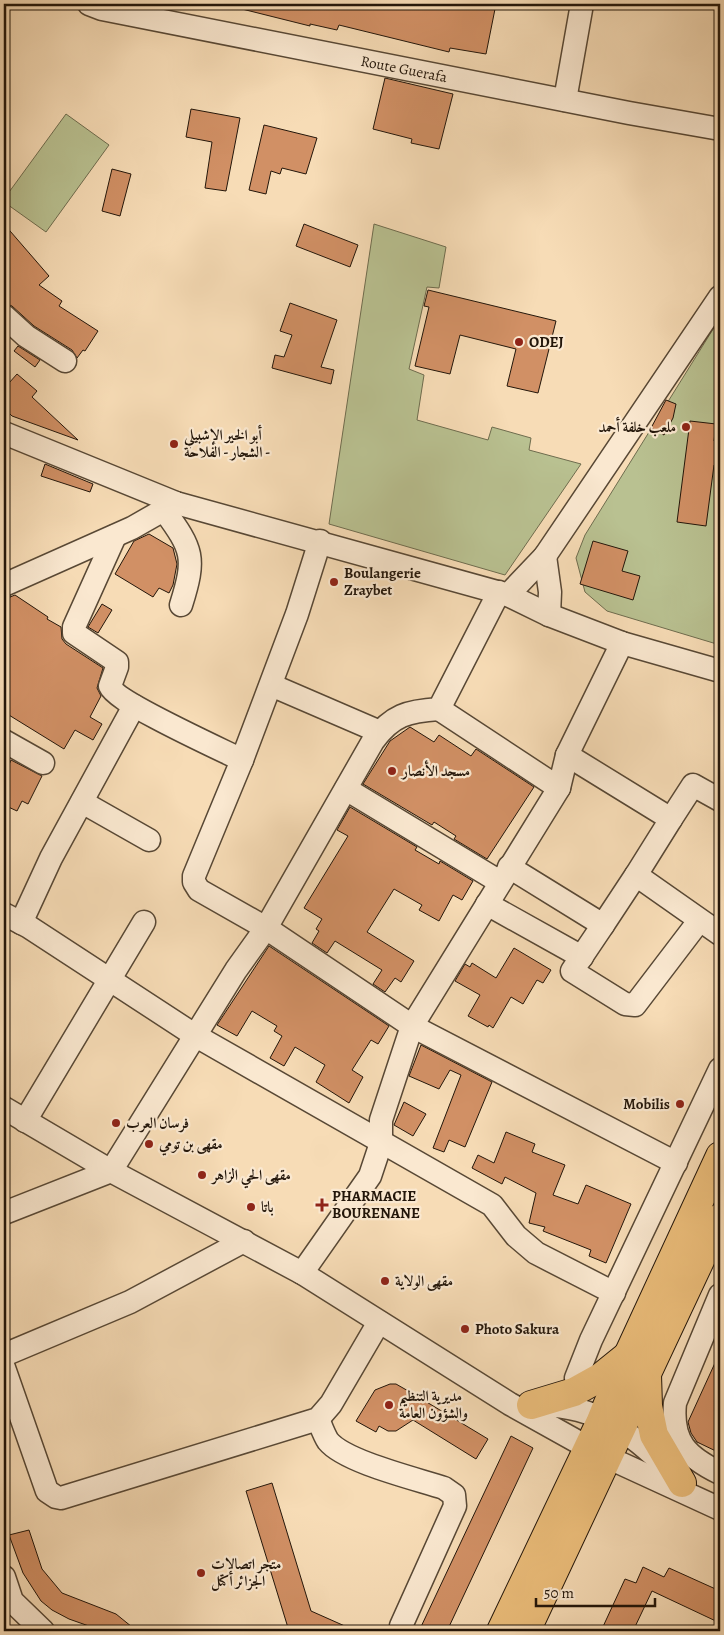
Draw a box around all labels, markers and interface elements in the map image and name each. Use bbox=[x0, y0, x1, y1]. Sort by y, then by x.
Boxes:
street label: Route Guerafa bbox=[359, 51, 449, 87]
place label: ODEJ bbox=[529, 332, 563, 352]
marker: ODEJ bbox=[513, 336, 525, 348]
place label: ملعب خلفة أحمد bbox=[598, 416, 676, 437]
marker: ملعب خلفة أحمد bbox=[680, 421, 692, 433]
place label: أبو الخير الإشبيلي الشجار - الفلاحة - bbox=[183, 424, 270, 462]
marker: أبو الخير الإشبيلي الشجار - الفلاحة - bbox=[168, 438, 180, 450]
place label: Boulangerie Zraybet bbox=[344, 563, 421, 600]
marker: Boulangerie Zraybet bbox=[328, 576, 340, 588]
place label: مسجد الأنصار bbox=[400, 760, 470, 781]
marker: مسجد الأنصار bbox=[386, 765, 398, 777]
place label: Mobilis bbox=[623, 1094, 670, 1114]
marker: Mobilis bbox=[674, 1098, 686, 1110]
place label: فرسان العرب bbox=[126, 1113, 189, 1133]
marker: فرسان العرب bbox=[110, 1117, 122, 1129]
place label: مقهى بن تومي bbox=[158, 1134, 223, 1156]
marker: مقهى بن تومي bbox=[143, 1138, 155, 1150]
place label: مقهى الحي الزاهر bbox=[210, 1165, 291, 1189]
marker: مقهى الحي الزاهر bbox=[196, 1169, 208, 1181]
place label: PHARMACIE BOURENANE bbox=[332, 1186, 420, 1223]
place label: باتا bbox=[261, 1197, 274, 1217]
marker: PHARMACIE BOURENANE bbox=[316, 1199, 328, 1211]
marker: باتا bbox=[245, 1201, 257, 1213]
place label: مقهى الولاية bbox=[395, 1271, 453, 1291]
marker: مقهى الولاية bbox=[379, 1275, 391, 1287]
place label: Photo Sakura bbox=[475, 1319, 560, 1339]
marker: Photo Sakura bbox=[459, 1323, 471, 1335]
place label: مديرية التنظيم والشؤون العامة bbox=[399, 1386, 468, 1423]
marker: مديرية التنظيم والشؤون العامة bbox=[383, 1399, 395, 1411]
place label: متجر اتصالات الجزائر أكتل bbox=[211, 1554, 281, 1592]
marker: متجر اتصالات الجزائر أكتل bbox=[195, 1567, 207, 1579]
scale bar bbox=[536, 1575, 655, 1607]
text: 50 m bbox=[544, 1583, 574, 1603]

